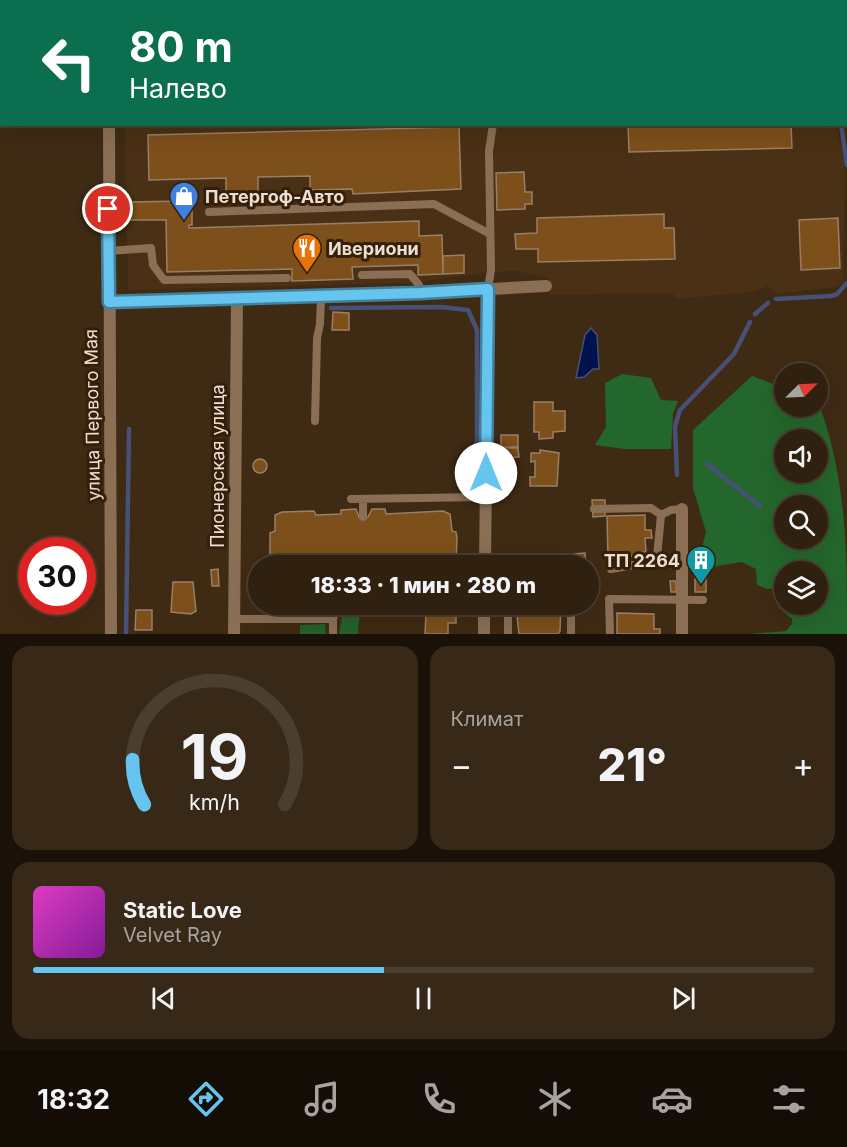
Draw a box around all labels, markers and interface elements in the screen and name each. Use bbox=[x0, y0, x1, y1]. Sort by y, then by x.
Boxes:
text: 80 m bbox=[129, 21, 233, 72]
icon: left bbox=[30, 24, 108, 102]
text: Налево bbox=[129, 72, 227, 105]
shop icon: Петергоф-Авто bbox=[168, 180, 200, 222]
pin bbox=[82, 183, 133, 234]
place label: Петергоф-Авто bbox=[205, 186, 344, 207]
icon: arrive bbox=[91, 192, 124, 225]
restaurant icon: Ивериони bbox=[291, 232, 323, 274]
place label: Ивериони bbox=[328, 238, 419, 259]
street label: улица Первого Мая bbox=[80, 329, 104, 501]
north arrow bbox=[774, 363, 828, 417]
map controls bbox=[774, 363, 828, 615]
street label: Пионерская улица bbox=[207, 384, 228, 548]
button: sound bbox=[774, 429, 828, 483]
position arrow bbox=[454, 441, 518, 505]
button: search bbox=[774, 495, 828, 549]
speed limit sign: 30 bbox=[18, 537, 96, 615]
building icon: ТП 2264 bbox=[685, 544, 717, 586]
place label: ТП 2264 bbox=[604, 550, 680, 571]
button: layers bbox=[774, 561, 828, 615]
text: 18:33 · 1 мин · 280 m bbox=[311, 572, 536, 598]
text: Климат bbox=[451, 707, 523, 731]
text: 19 bbox=[181, 719, 248, 794]
text: 21° bbox=[598, 737, 667, 792]
text: − bbox=[451, 745, 472, 785]
text: + bbox=[792, 745, 814, 785]
text: km/h bbox=[189, 789, 240, 815]
text: Static Love bbox=[123, 897, 242, 923]
text: Velvet Ray bbox=[123, 923, 222, 947]
icon: previous bbox=[147, 982, 180, 1015]
icon: pause bbox=[407, 982, 440, 1015]
icon: next bbox=[667, 982, 700, 1015]
icon: directions bbox=[185, 1078, 227, 1120]
icon: music bbox=[301, 1078, 343, 1120]
icon: phone bbox=[418, 1078, 460, 1120]
icon: climate bbox=[534, 1078, 576, 1120]
icon: car bbox=[651, 1078, 693, 1120]
icon: filters bbox=[768, 1078, 810, 1120]
text: 18:32 bbox=[37, 1083, 110, 1116]

